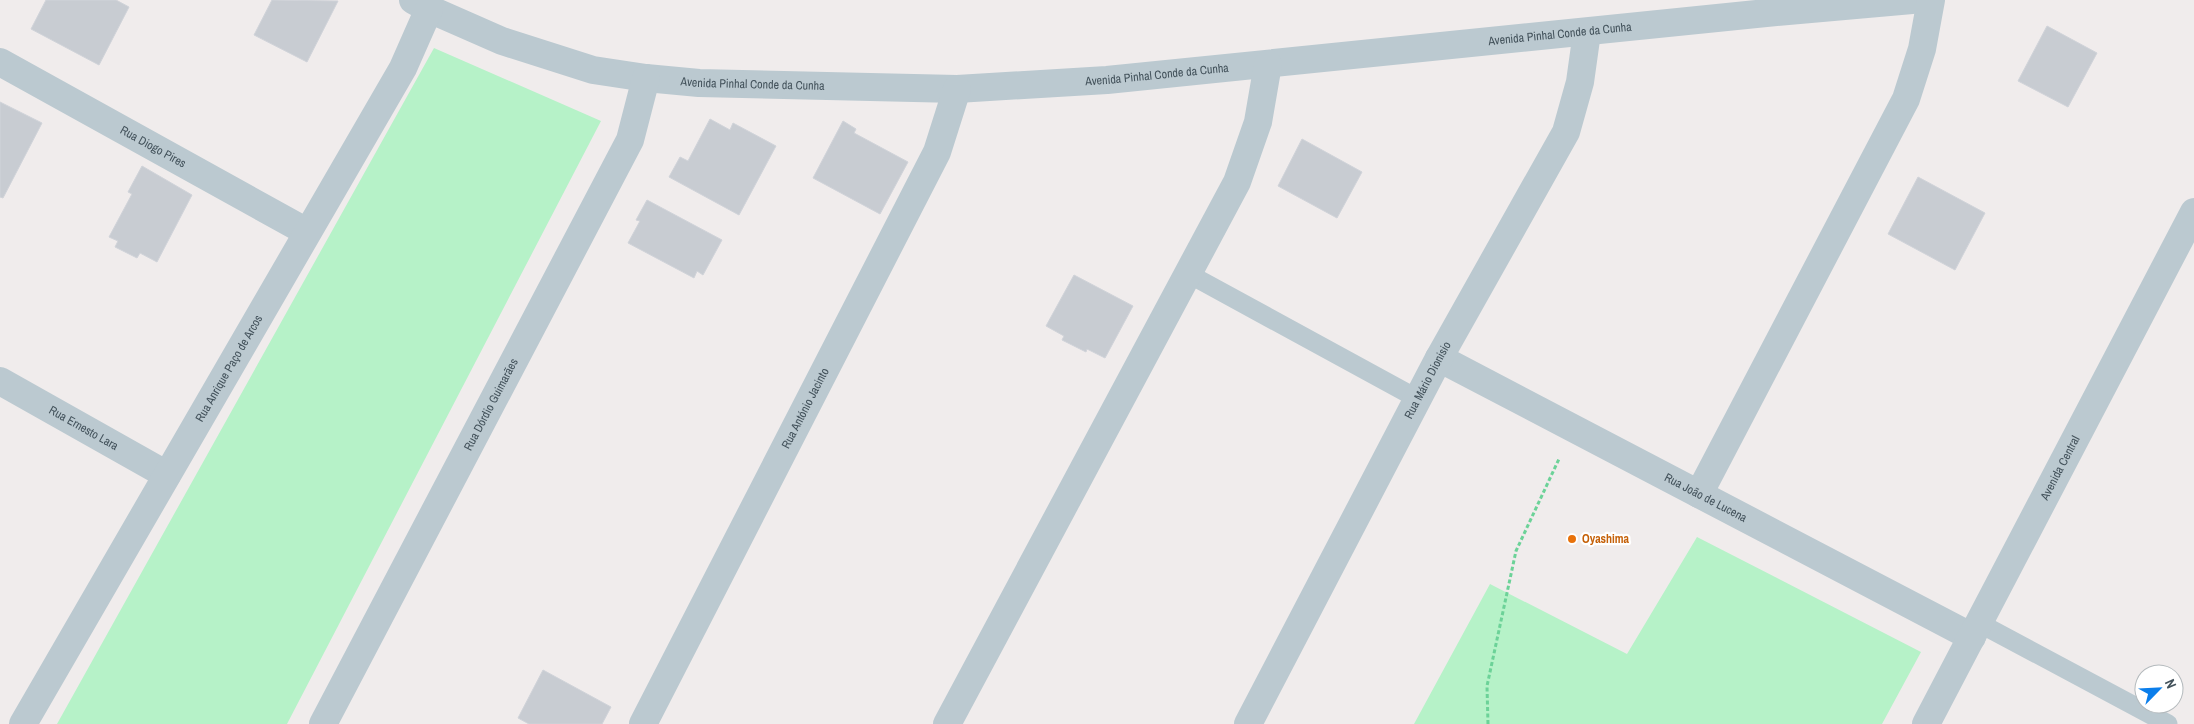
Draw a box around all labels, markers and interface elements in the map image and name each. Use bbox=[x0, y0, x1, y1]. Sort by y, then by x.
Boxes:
street label: Avenida Pinhal Conde da Cunha bbox=[1486, 19, 1633, 49]
street label: Avenida Pinhal Conde da Cunha bbox=[1084, 60, 1230, 89]
street label: Avenida Pinhal Conde da Cunha bbox=[679, 73, 825, 94]
street label: Rua Diogo Pires bbox=[117, 122, 189, 171]
street label: Rua Anrique Paço de Arcos bbox=[192, 312, 266, 425]
street label: Rua Mário Dionisio bbox=[1401, 338, 1455, 422]
street label: Rua Dórdio Guimarães bbox=[460, 356, 522, 453]
street label: Rua António Jacinto bbox=[778, 365, 833, 451]
street label: Rua Ernesto Lara bbox=[46, 402, 122, 454]
street label: Avenida Central bbox=[2036, 433, 2083, 504]
street label: Rua João de Lucena bbox=[1662, 469, 1750, 526]
place label: Oyashima bbox=[1582, 531, 1630, 547]
marker: Oyashima bbox=[1566, 533, 1578, 545]
north arrow bbox=[2134, 664, 2184, 714]
text: N bbox=[2161, 676, 2181, 691]

